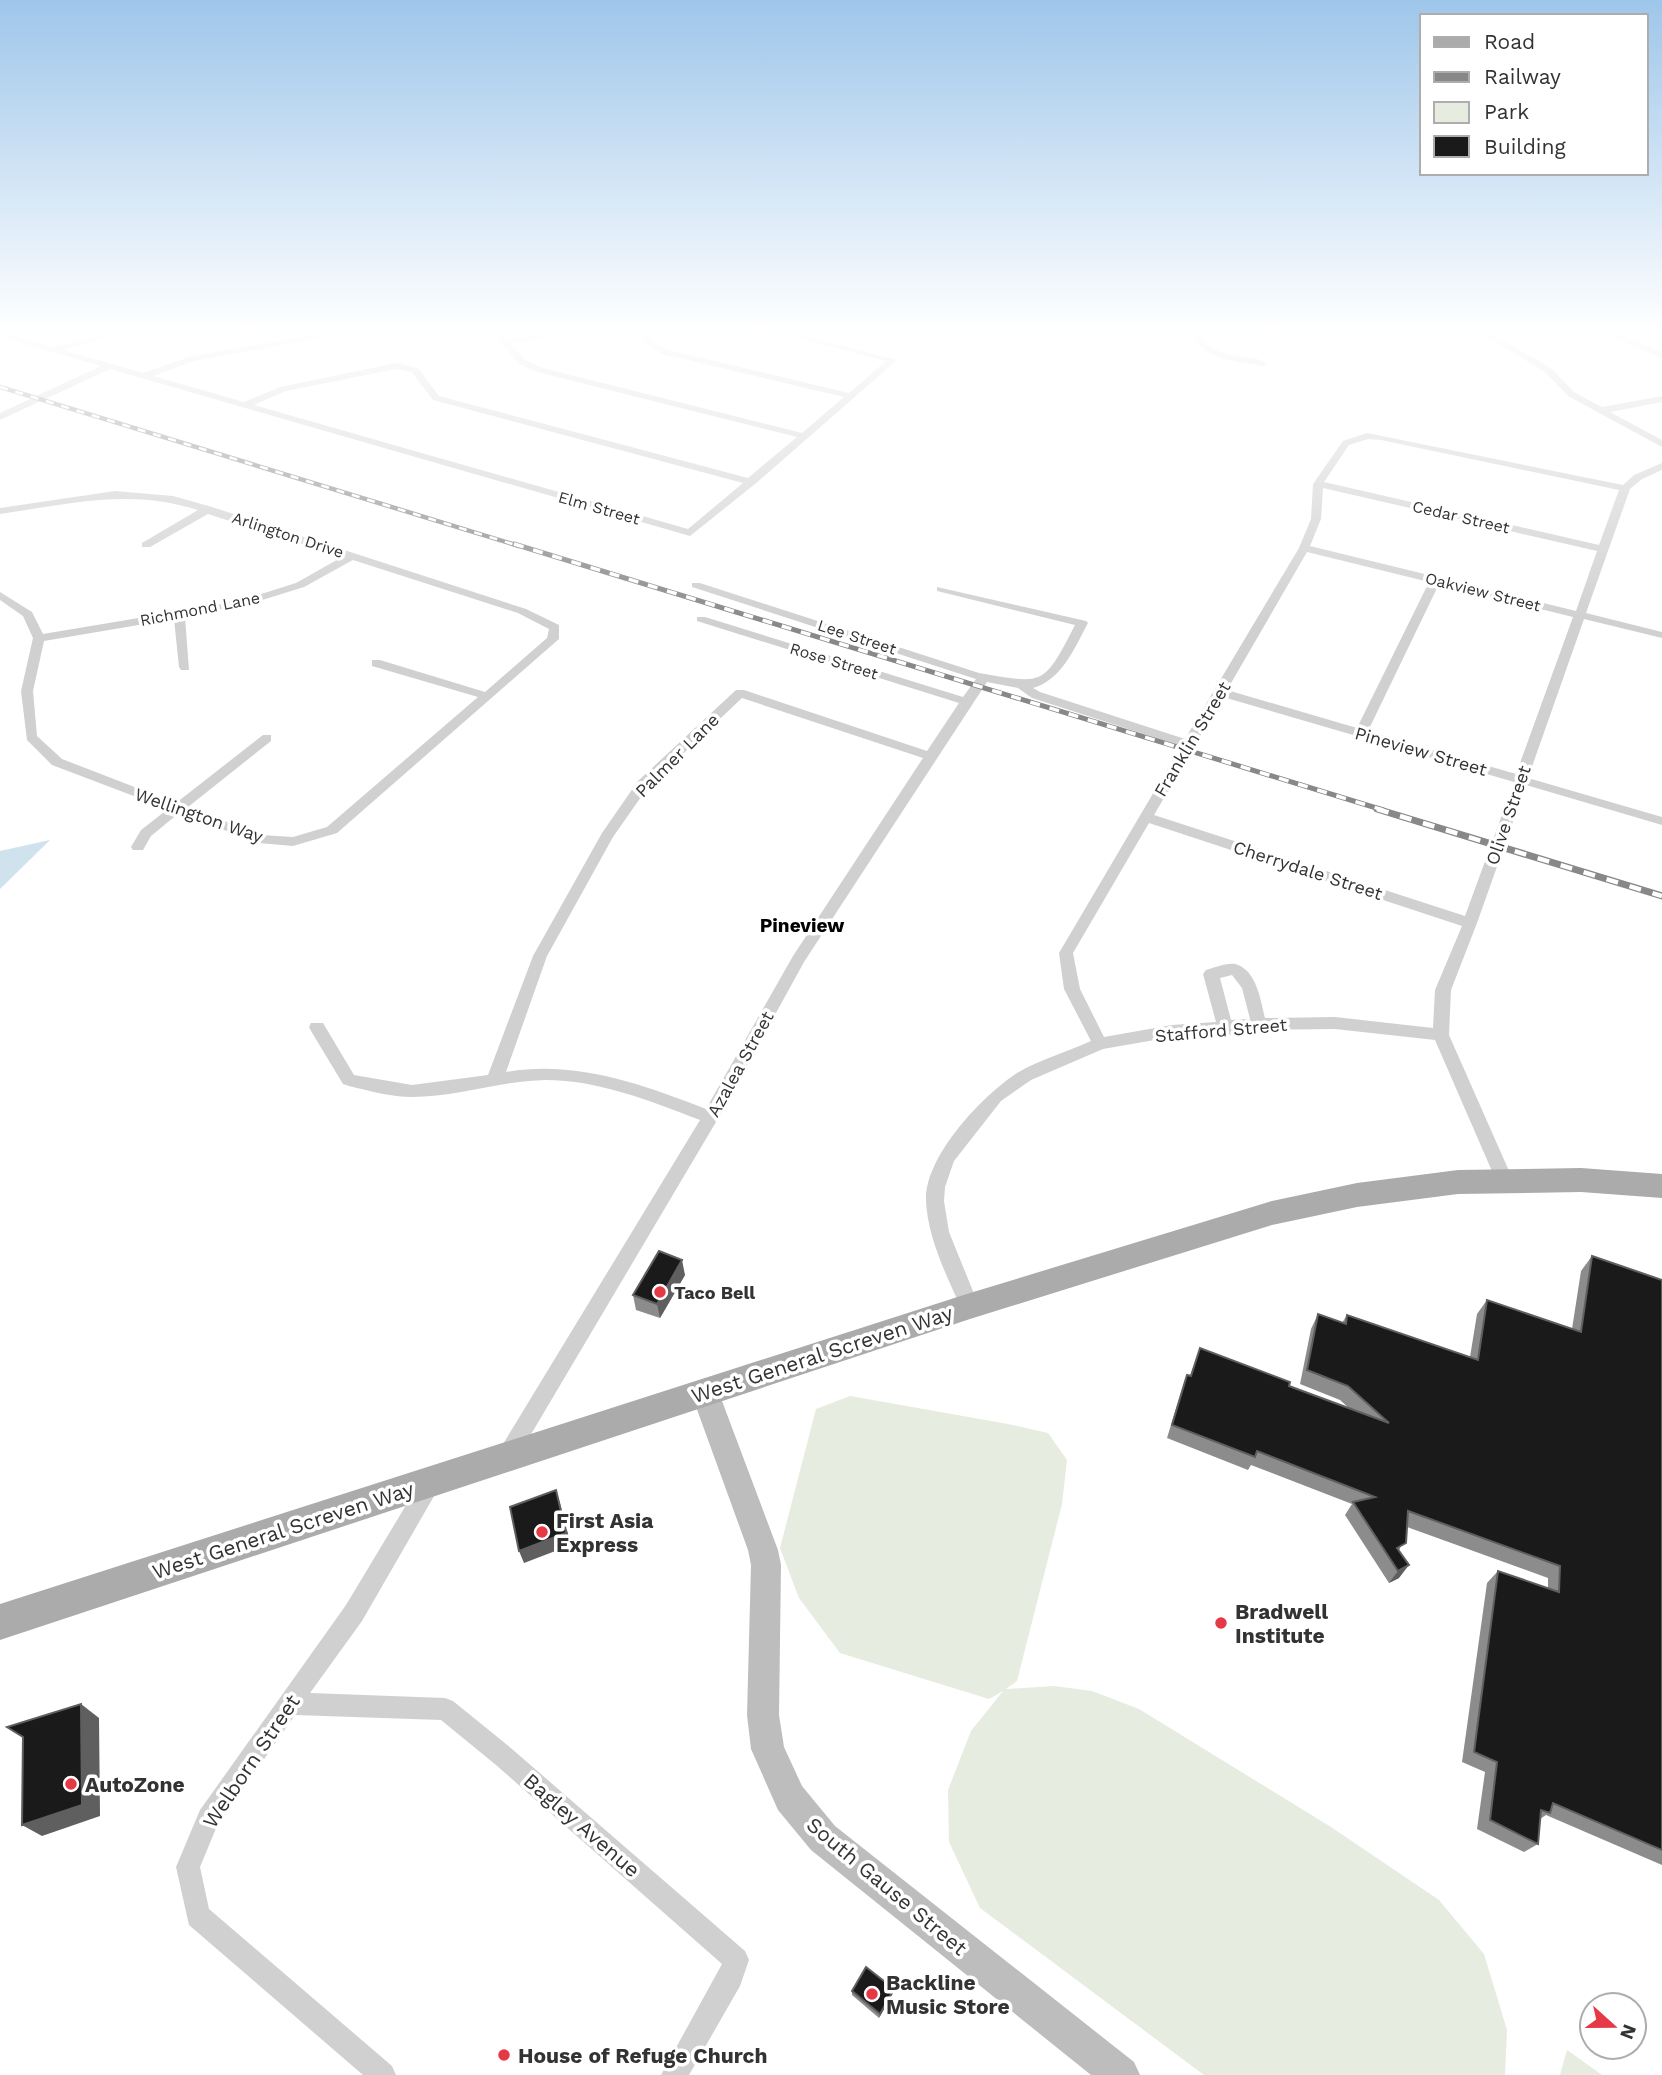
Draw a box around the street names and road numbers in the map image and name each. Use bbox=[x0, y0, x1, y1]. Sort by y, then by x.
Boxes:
street label: Elm Street bbox=[556, 487, 642, 529]
street label: Cedar Street bbox=[1411, 497, 1512, 537]
street label: Arlington Drive bbox=[230, 508, 346, 562]
street label: Oakview Street bbox=[1423, 568, 1543, 616]
street label: Richmond Lane bbox=[138, 588, 262, 630]
street label: Lee Street bbox=[815, 615, 899, 659]
street label: Rose Street bbox=[788, 639, 881, 684]
street label: Franklin Street bbox=[1149, 677, 1235, 800]
street label: Palmer Lane bbox=[631, 709, 723, 801]
street label: Pineview Street bbox=[1353, 722, 1490, 780]
street label: Olive Street bbox=[1481, 762, 1535, 868]
street label: Wellington Way bbox=[132, 783, 267, 847]
street label: Cherrydale Street bbox=[1231, 836, 1386, 904]
street label: Azalea Street bbox=[702, 1007, 778, 1121]
street label: Stafford Street bbox=[1154, 1014, 1288, 1046]
street label: West General Screven Way bbox=[688, 1300, 956, 1408]
street label: West General Screven Way bbox=[149, 1476, 417, 1584]
street label: Welborn Street bbox=[197, 1689, 305, 1833]
street label: Bagley Avenue bbox=[519, 1768, 645, 1882]
street label: South Gause Street bbox=[802, 1812, 972, 1960]

